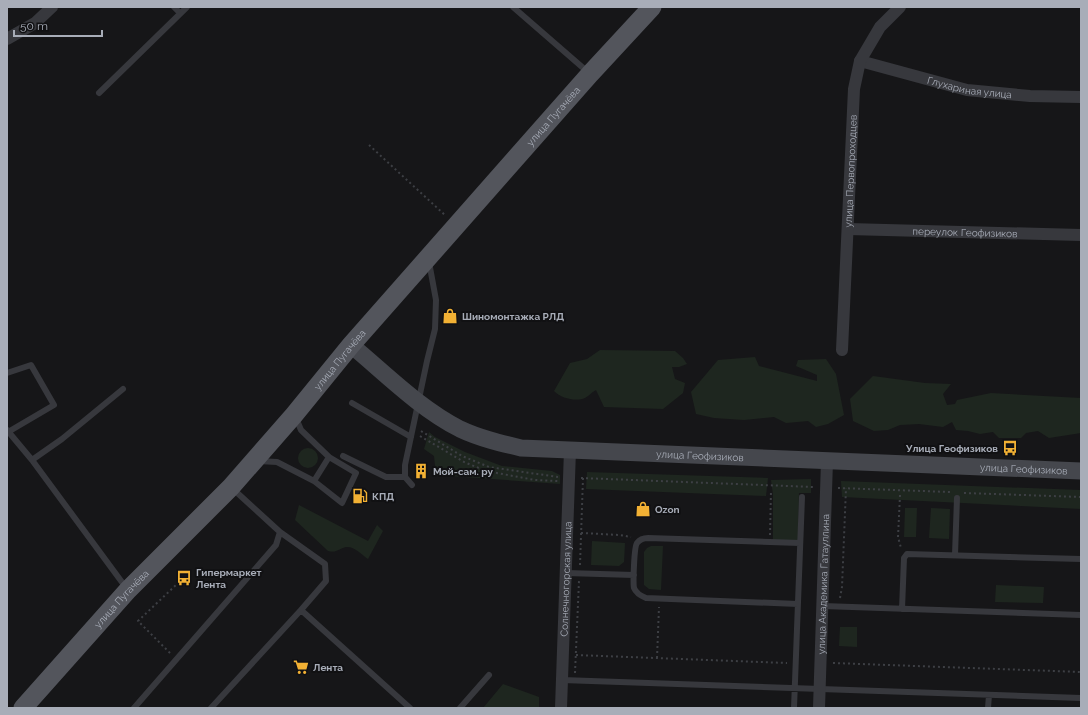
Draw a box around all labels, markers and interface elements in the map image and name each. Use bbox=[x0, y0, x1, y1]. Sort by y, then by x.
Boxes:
scale bar bbox=[14, 12, 102, 38]
text: 50 m bbox=[20, 19, 48, 33]
street label: Глухариная улица bbox=[926, 74, 1012, 100]
street label: улица Пугачёва bbox=[525, 85, 582, 148]
street label: улица Первопроходцев bbox=[843, 114, 859, 228]
street label: переулок Геофизиков bbox=[912, 226, 1018, 239]
shop icon: Шиномонтажка РЛД bbox=[441, 307, 459, 325]
place label: Шиномонтажка РЛД bbox=[462, 311, 564, 322]
street label: улица Пугачёва bbox=[312, 328, 368, 392]
bus stop icon: Улица Геофизиков bbox=[1001, 439, 1019, 457]
place label: Улица Геофизиков bbox=[905, 443, 998, 454]
street label: улица Геофизиков bbox=[656, 449, 744, 463]
building icon: Мой-сам. ру bbox=[412, 462, 430, 480]
street label: улица Геофизиков bbox=[980, 462, 1068, 476]
place label: Мой-сам. ру bbox=[433, 466, 493, 477]
fuel station icon: КПД bbox=[351, 487, 369, 505]
place label: КПД bbox=[372, 491, 394, 502]
shop icon: Ozon bbox=[634, 500, 652, 518]
place label: Ozon bbox=[655, 504, 679, 515]
street label: улица Академика Гатауллина bbox=[816, 514, 831, 654]
street label: Солнечногорская улица bbox=[558, 521, 574, 637]
place label: Гипермаркет Лента bbox=[196, 567, 262, 590]
street label: улица Пугачёва bbox=[92, 568, 151, 630]
bus stop icon: Гипермаркет Лента bbox=[175, 569, 193, 587]
supermarket icon: Лента bbox=[292, 658, 310, 676]
place label: Лента bbox=[313, 662, 343, 673]

